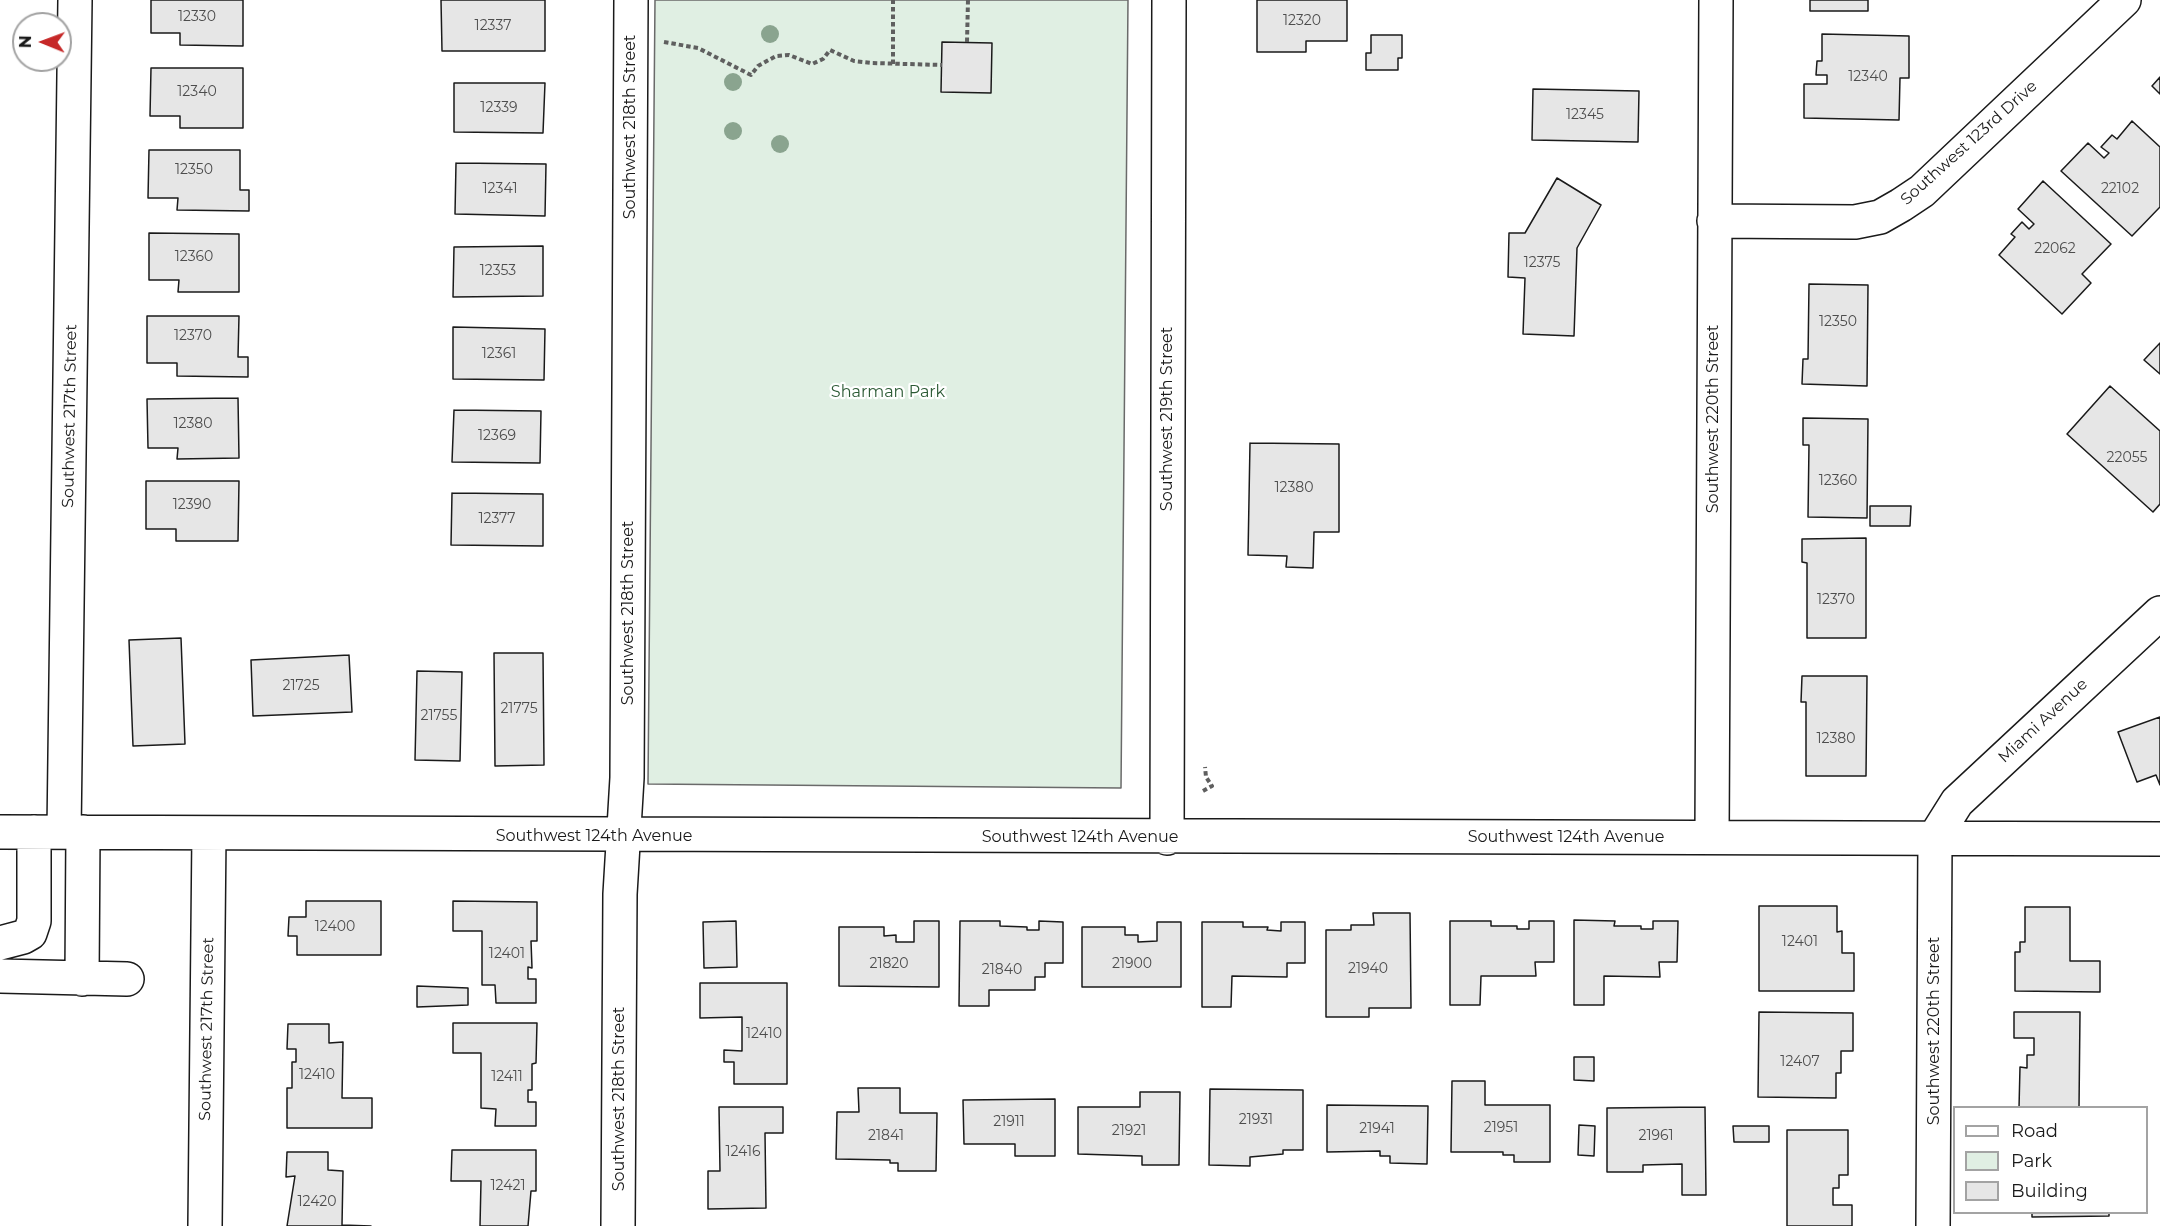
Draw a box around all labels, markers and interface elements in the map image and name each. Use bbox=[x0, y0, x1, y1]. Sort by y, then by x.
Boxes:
house number: 12330 bbox=[178, 9, 216, 25]
north arrow bbox=[12, 12, 72, 72]
house number: 12320 bbox=[1283, 13, 1321, 29]
house number: 12337 bbox=[475, 18, 511, 34]
text: N bbox=[16, 35, 35, 48]
street label: Southwest 218th Street bbox=[620, 35, 640, 219]
house number: 12340 bbox=[1848, 69, 1888, 85]
street label: Southwest 123rd Drive bbox=[1897, 77, 2041, 209]
house number: 12340 bbox=[177, 84, 217, 100]
house number: 12339 bbox=[480, 100, 518, 116]
house number: 12345 bbox=[1566, 107, 1604, 123]
house number: 12350 bbox=[175, 162, 213, 178]
house number: 12341 bbox=[483, 181, 517, 197]
house number: 22102 bbox=[2101, 181, 2139, 197]
house number: 22062 bbox=[2034, 241, 2076, 257]
house number: 12360 bbox=[175, 249, 213, 265]
house number: 12375 bbox=[1524, 255, 1560, 271]
house number: 12353 bbox=[480, 263, 516, 279]
house number: 12350 bbox=[1819, 314, 1857, 330]
street label: Southwest 217th Street bbox=[59, 324, 81, 508]
street label: Southwest 220th Street bbox=[1703, 325, 1723, 513]
street label: Southwest 219th Street bbox=[1157, 327, 1177, 511]
house number: 12370 bbox=[174, 328, 212, 344]
house number: 12361 bbox=[482, 346, 516, 362]
park label: Sharman Park bbox=[831, 382, 945, 402]
house number: 12380 bbox=[173, 416, 213, 432]
house number: 12369 bbox=[478, 428, 516, 444]
house number: 22055 bbox=[2107, 450, 2147, 466]
house number: 12360 bbox=[1819, 473, 1857, 489]
house number: 12380 bbox=[1274, 480, 1314, 496]
house number: 12390 bbox=[173, 497, 211, 513]
house number: 12377 bbox=[478, 511, 516, 527]
street label: Southwest 218th Street bbox=[618, 521, 638, 705]
house number: 12370 bbox=[1817, 592, 1855, 608]
street label: Miami Avenue bbox=[1994, 675, 2092, 767]
house number: 21725 bbox=[282, 678, 320, 694]
house number: 21775 bbox=[500, 701, 538, 717]
house number: 21755 bbox=[421, 708, 457, 724]
house number: 12380 bbox=[1816, 731, 1856, 747]
street label: Southwest 124th Avenue bbox=[496, 826, 692, 846]
street label: Southwest 124th Avenue bbox=[982, 827, 1178, 847]
street label: Southwest 124th Avenue bbox=[1468, 827, 1664, 847]
house number: 12400 bbox=[315, 919, 355, 935]
house number: 12401 bbox=[1782, 934, 1818, 950]
street label: Southwest 217th Street bbox=[196, 937, 218, 1121]
street label: Southwest 220th Street bbox=[1924, 937, 1944, 1125]
house number: 12401 bbox=[489, 946, 525, 962]
house number: 21820 bbox=[869, 956, 909, 972]
house number: 21900 bbox=[1112, 956, 1152, 972]
house number: 21940 bbox=[1348, 961, 1388, 977]
house number: 21840 bbox=[982, 962, 1022, 978]
street label: Southwest 218th Street bbox=[609, 1007, 629, 1191]
house number: 12410 bbox=[746, 1026, 782, 1042]
house number: 12407 bbox=[1780, 1054, 1820, 1070]
house number: 12410 bbox=[299, 1067, 335, 1083]
house number: 12411 bbox=[491, 1069, 523, 1085]
legend bbox=[1953, 1106, 2148, 1214]
house number: 21931 bbox=[1239, 1112, 1273, 1128]
house number: 21911 bbox=[993, 1114, 1025, 1130]
house number: 21951 bbox=[1484, 1120, 1518, 1136]
text: Road bbox=[2011, 1120, 2058, 1142]
house number: 21941 bbox=[1359, 1121, 1395, 1137]
house number: 21921 bbox=[1112, 1123, 1146, 1139]
house number: 21841 bbox=[868, 1128, 904, 1144]
house number: 21961 bbox=[1638, 1128, 1674, 1144]
house number: 12416 bbox=[725, 1144, 761, 1160]
text: Park bbox=[2011, 1150, 2052, 1172]
house number: 12421 bbox=[491, 1178, 525, 1194]
text: Building bbox=[2011, 1180, 2088, 1202]
house number: 12420 bbox=[297, 1194, 337, 1210]

